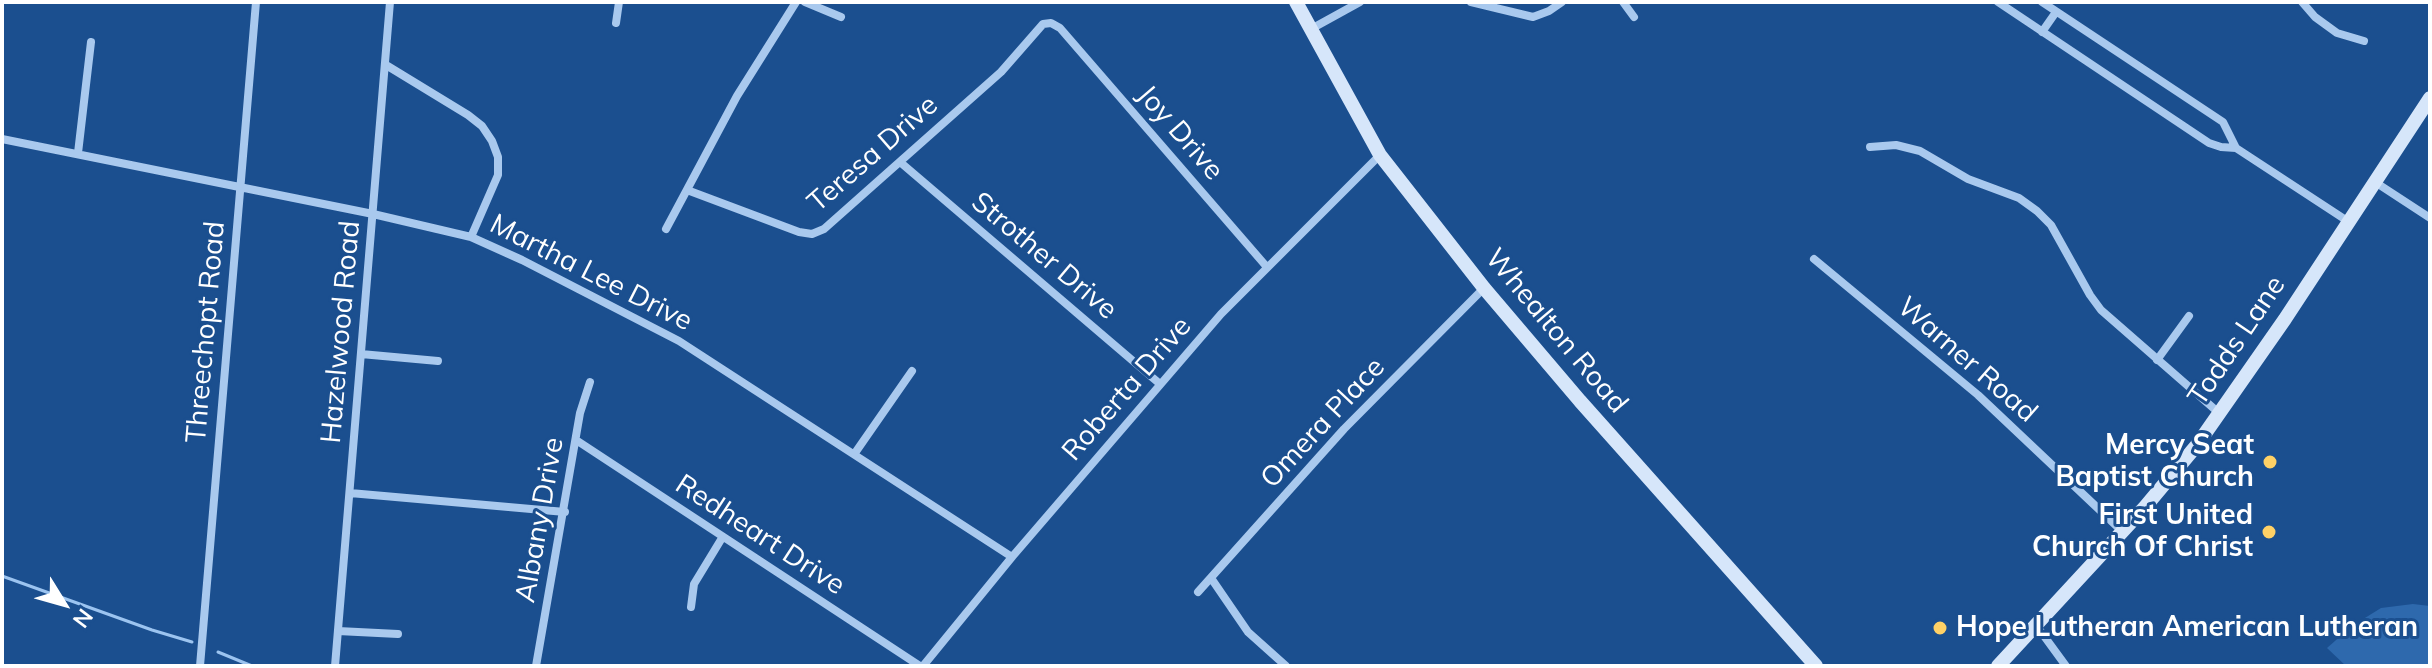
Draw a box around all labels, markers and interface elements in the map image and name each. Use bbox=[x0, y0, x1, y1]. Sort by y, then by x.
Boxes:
street label: Joy Drive bbox=[1130, 79, 1230, 187]
street label: Teresa Drive bbox=[801, 89, 945, 219]
street label: Strother Drive bbox=[964, 185, 1124, 327]
street label: Martha Lee Drive bbox=[484, 208, 698, 338]
street label: Hazelwood Road bbox=[315, 219, 367, 445]
street label: Threechopt Road bbox=[180, 220, 232, 444]
street label: Whealton Road bbox=[1477, 242, 1635, 420]
street label: Todds Lane bbox=[2181, 270, 2293, 412]
street label: Warner Road bbox=[1890, 290, 2044, 430]
street label: Roberta Drive bbox=[1055, 310, 1199, 468]
street label: Omera Place bbox=[1254, 351, 1392, 495]
place label: Mercy Seat Baptist Church bbox=[2055, 429, 2254, 495]
street label: Albany Drive bbox=[509, 435, 571, 605]
marker: Mercy Seat Baptist Church bbox=[2261, 453, 2279, 471]
street label: Redheart Drive bbox=[669, 468, 851, 602]
place label: First United Church Of Christ bbox=[2032, 499, 2253, 565]
marker: First United Church Of Christ bbox=[2260, 523, 2278, 541]
north arrow bbox=[24, 564, 104, 644]
text: N bbox=[67, 603, 99, 634]
place label: Hope Lutheran American Lutheran bbox=[1956, 611, 2418, 645]
marker: Hope Lutheran American Lutheran bbox=[1931, 619, 1949, 637]

